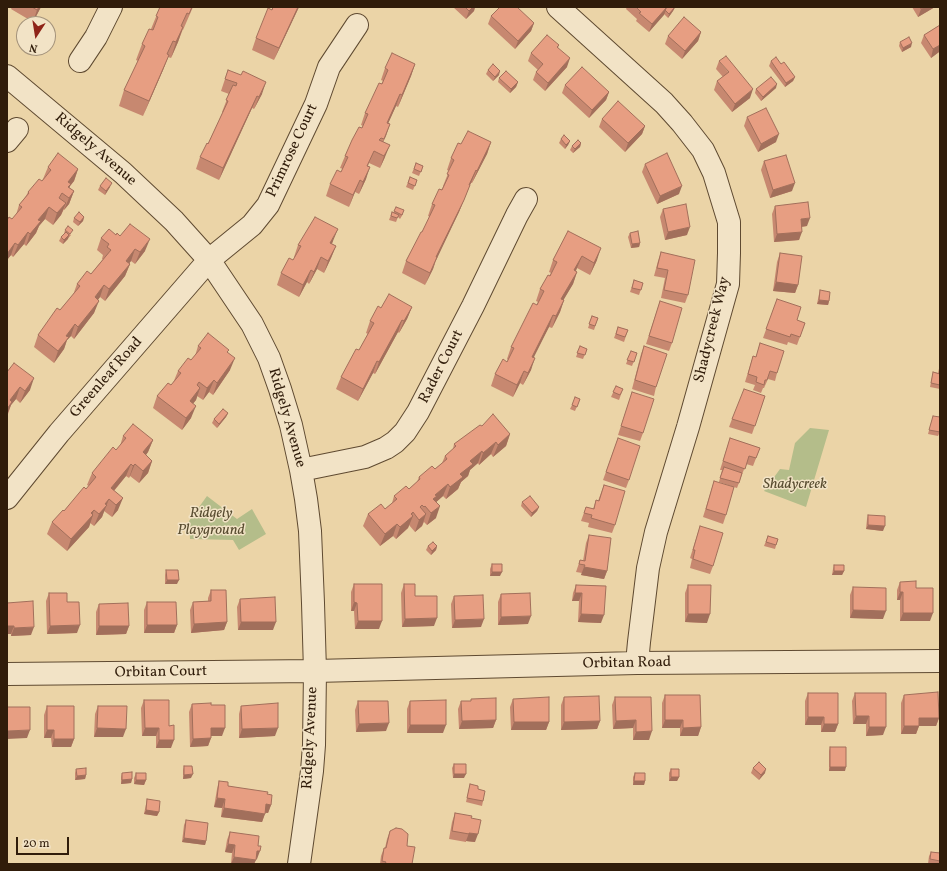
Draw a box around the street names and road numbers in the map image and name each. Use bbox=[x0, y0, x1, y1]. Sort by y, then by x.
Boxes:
street label: Primrose Court bbox=[263, 101, 323, 201]
street label: Ridgely Avenue bbox=[50, 110, 140, 190]
street label: Shadycreek Way bbox=[691, 275, 735, 385]
street label: Rader Court bbox=[416, 327, 468, 407]
street label: Greenleaf Road bbox=[67, 334, 147, 422]
street label: Ridgely Avenue bbox=[263, 366, 309, 470]
street label: Orbitan Road bbox=[583, 654, 671, 674]
street label: Orbitan Court bbox=[115, 663, 207, 683]
street label: Ridgely Avenue bbox=[299, 686, 323, 790]

